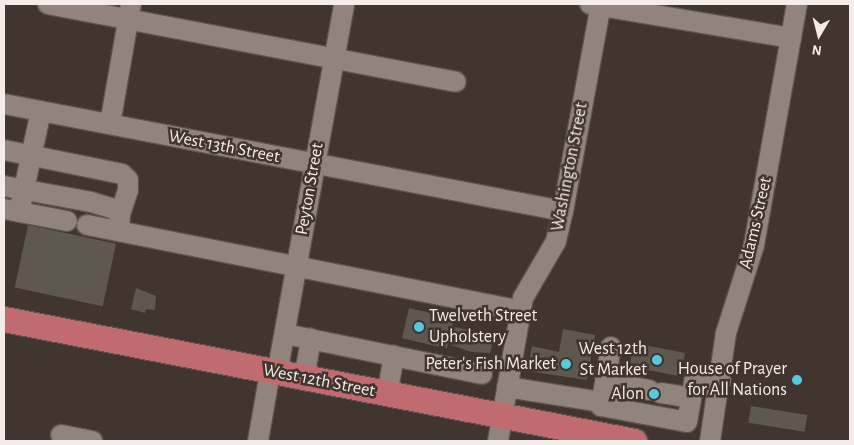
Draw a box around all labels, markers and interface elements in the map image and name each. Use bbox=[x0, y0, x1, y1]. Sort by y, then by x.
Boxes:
north arrow bbox=[794, 10, 844, 60]
text: N bbox=[811, 42, 823, 57]
street label: Washington Street bbox=[547, 101, 593, 233]
street label: West 13th Street bbox=[166, 126, 282, 168]
street label: Peyton Street bbox=[291, 141, 329, 237]
street label: Adams Street bbox=[735, 175, 777, 271]
place label: Twelveth Street Upholstery bbox=[429, 306, 537, 348]
marker: Twelveth Street Upholstery bbox=[413, 321, 425, 333]
place label: West 12th St Market bbox=[579, 339, 647, 382]
place label: Peter's Fish Market bbox=[425, 353, 556, 375]
marker: West 12th St Market bbox=[651, 354, 663, 366]
marker: Peter's Fish Market bbox=[560, 358, 572, 370]
place label: House of Prayer for All Nations bbox=[678, 359, 787, 402]
street label: West 12th Street bbox=[261, 360, 377, 402]
marker: House of Prayer for All Nations bbox=[791, 374, 803, 386]
place label: Alon bbox=[611, 383, 644, 405]
marker: Alon bbox=[648, 388, 660, 400]

